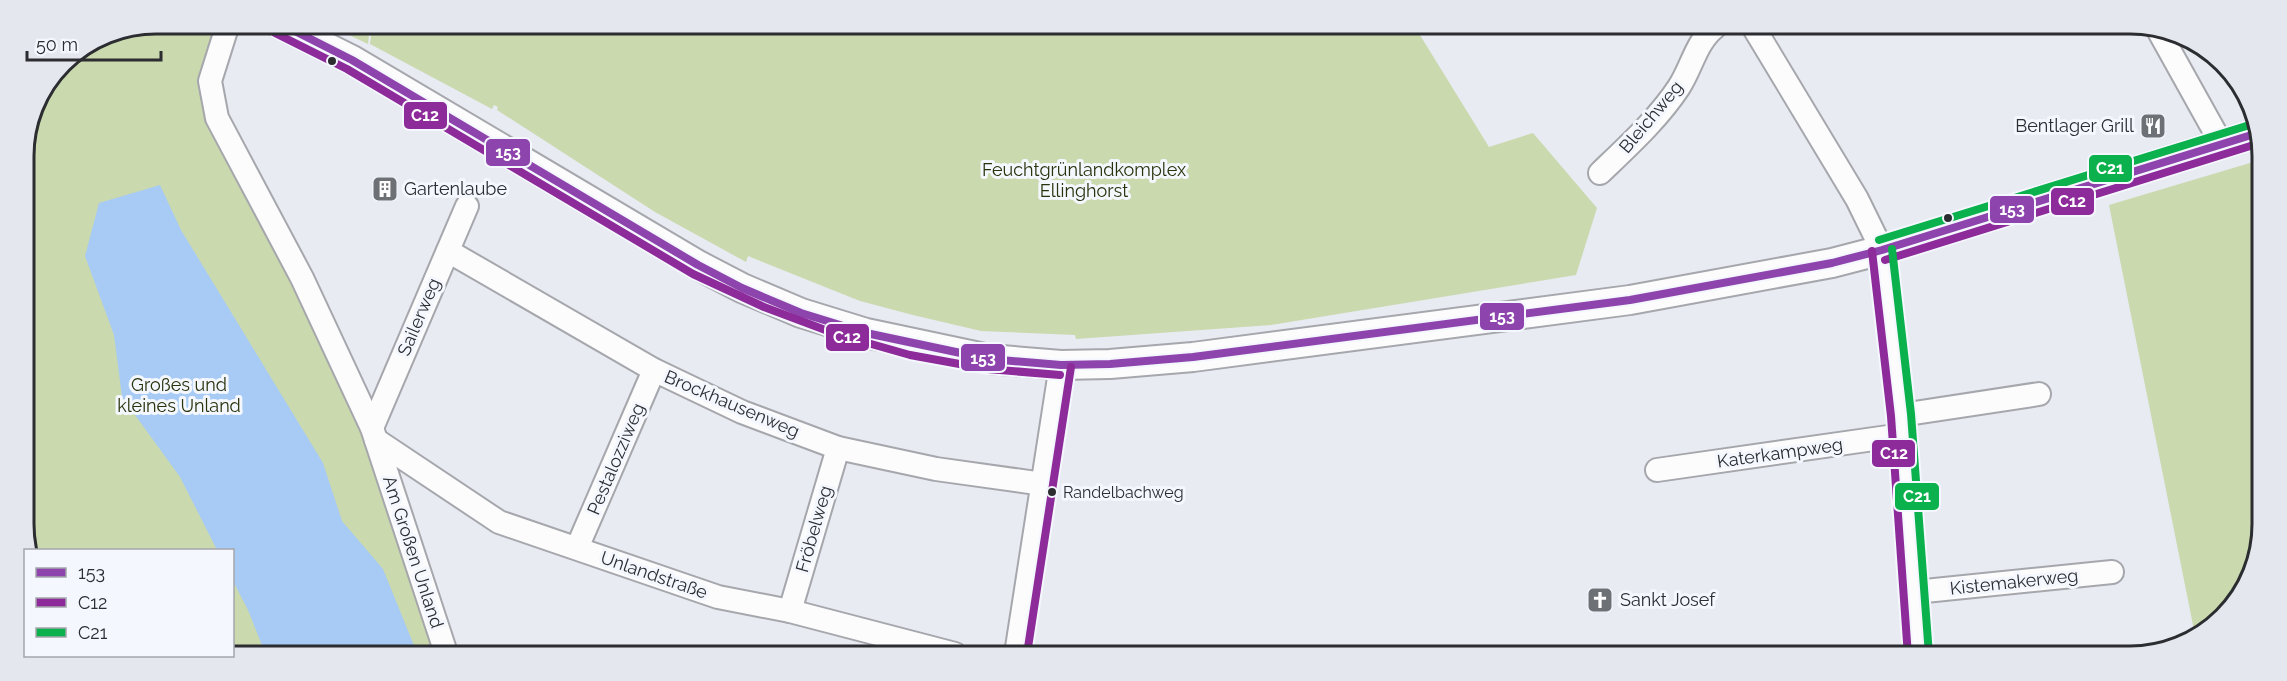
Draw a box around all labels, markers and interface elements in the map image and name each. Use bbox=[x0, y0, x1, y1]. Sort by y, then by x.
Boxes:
scale bar bbox=[27, 24, 160, 62]
text: 50 m bbox=[36, 34, 78, 55]
unlabelled marker bbox=[326, 55, 338, 67]
street label: Bleichweg bbox=[1614, 76, 1687, 157]
line badge: C12 bbox=[403, 101, 448, 130]
text: C12 bbox=[411, 106, 439, 125]
restaurant icon: Bentlager Grill bbox=[2138, 111, 2168, 141]
place label: Bentlager Grill bbox=[2015, 115, 2134, 136]
line badge: 153 bbox=[485, 138, 531, 167]
text: 153 bbox=[495, 143, 521, 162]
line badge: C21 bbox=[2088, 154, 2133, 183]
park label: Feuchtgrünlandkomplex Ellinghorst bbox=[982, 159, 1186, 201]
text: C21 bbox=[2096, 159, 2124, 178]
building icon: Gartenlaube bbox=[370, 174, 400, 204]
place label: Gartenlaube bbox=[404, 178, 507, 199]
line badge: C12 bbox=[2050, 187, 2095, 216]
text: C12 bbox=[2058, 192, 2086, 211]
line badge: 153 bbox=[1989, 195, 2035, 224]
text: 153 bbox=[1999, 200, 2025, 219]
unlabelled marker bbox=[1942, 212, 1954, 224]
street label: Sailerweg bbox=[393, 275, 444, 359]
line badge: 153 bbox=[1479, 302, 1525, 331]
text: 153 bbox=[1489, 307, 1515, 326]
line badge: C12 bbox=[825, 323, 870, 352]
text: C12 bbox=[833, 328, 861, 347]
line badge: 153 bbox=[960, 343, 1006, 372]
text: 153 bbox=[970, 349, 996, 368]
street label: Brockhausenweg bbox=[661, 366, 803, 441]
park label: Großes und kleines Unland bbox=[117, 374, 241, 416]
street label: Pestalozziweg bbox=[583, 400, 648, 518]
street label: Katerkampweg bbox=[1716, 433, 1844, 472]
line badge: C12 bbox=[1871, 439, 1916, 468]
text: C12 bbox=[1880, 444, 1908, 463]
street label: Am Großen Unland bbox=[379, 473, 448, 631]
line badge: C21 bbox=[1894, 482, 1940, 511]
street label: Fröbelweg bbox=[791, 483, 836, 574]
place label: Randelbachweg bbox=[1063, 483, 1184, 502]
marker: Randelbachweg bbox=[1046, 486, 1058, 498]
text: C21 bbox=[1903, 487, 1931, 506]
street label: Unlandstraße bbox=[598, 546, 711, 603]
legend bbox=[24, 549, 234, 657]
text: 153 bbox=[78, 562, 105, 583]
street label: Kistemakerweg bbox=[1949, 564, 2079, 599]
church icon: Sankt Josef bbox=[1585, 585, 1615, 615]
place label: Sankt Josef bbox=[1620, 589, 1716, 610]
text: C12 bbox=[78, 592, 107, 613]
text: C21 bbox=[78, 622, 108, 643]

